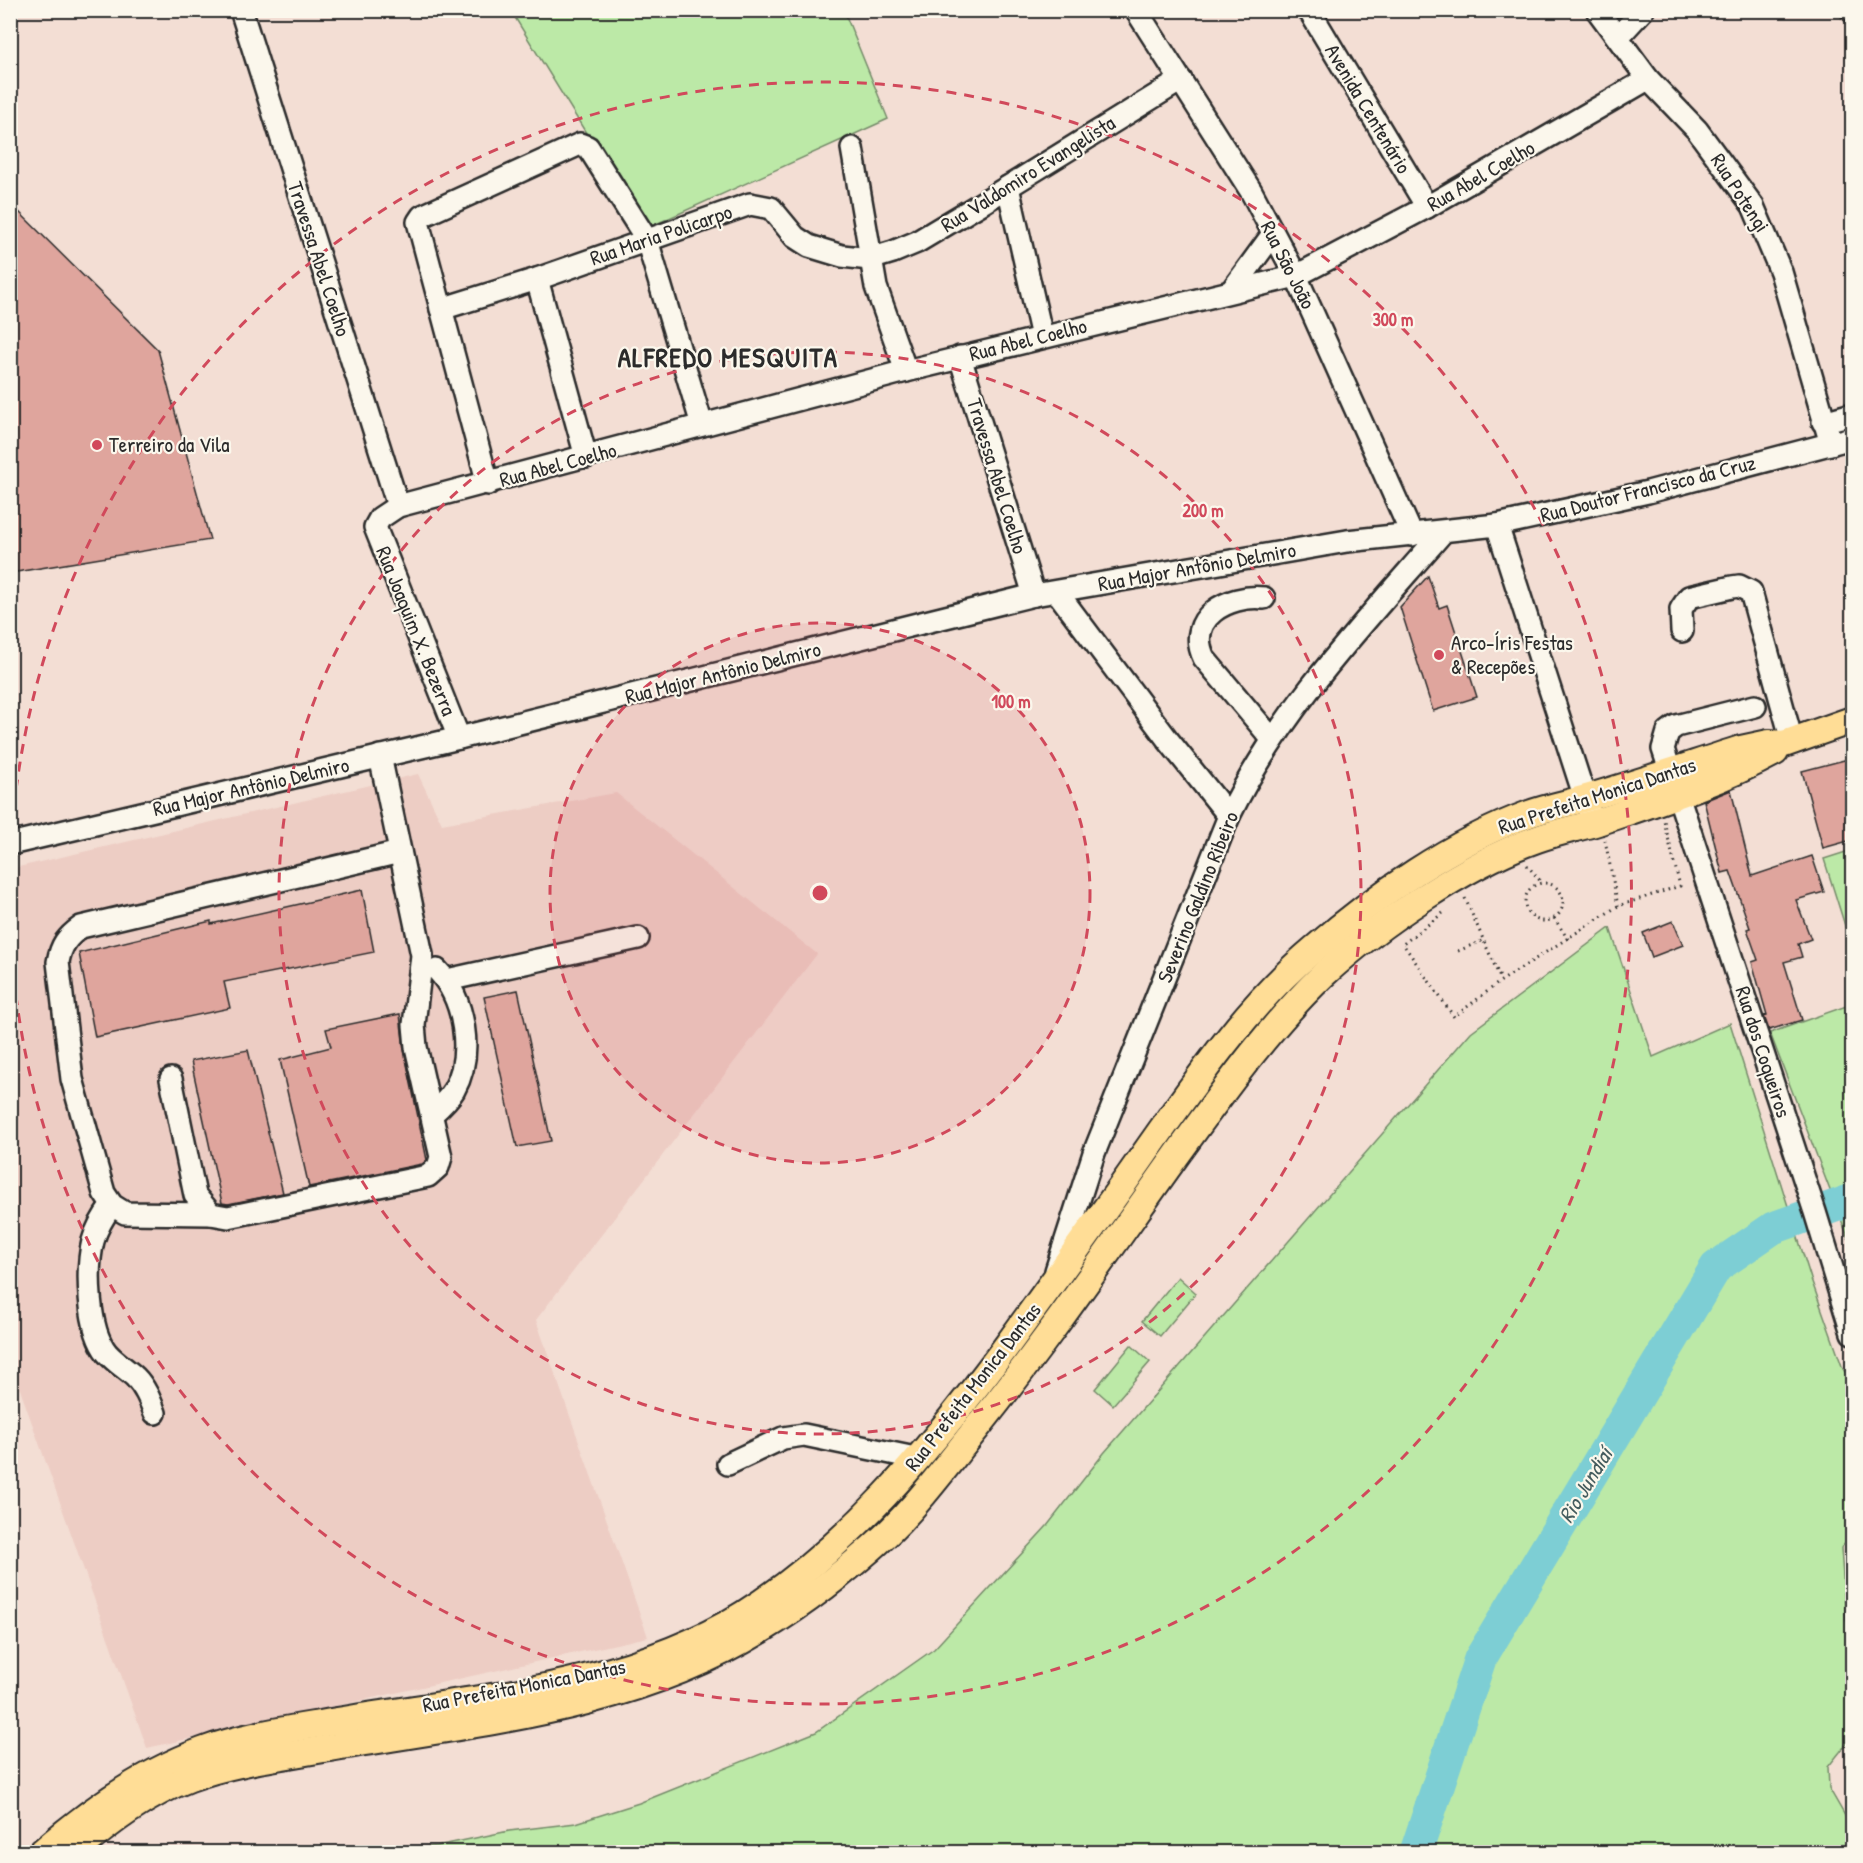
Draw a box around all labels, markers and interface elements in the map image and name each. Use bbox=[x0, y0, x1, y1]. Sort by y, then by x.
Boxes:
street label: Avenida Centenário bbox=[1318, 39, 1419, 179]
street label: Rua Valdomiro Evangelista bbox=[935, 108, 1120, 239]
street label: Rua Abel Coelho bbox=[1422, 133, 1540, 218]
street label: Rua Potengi bbox=[1704, 148, 1777, 238]
street label: Travessa Abel Coelho bbox=[281, 178, 358, 340]
street label: Rua Maria Policarpo bbox=[586, 197, 736, 272]
street label: Rua São João bbox=[1254, 216, 1323, 314]
text: 300 m bbox=[1373, 307, 1413, 332]
street label: Rua Abel Coelho bbox=[966, 311, 1090, 368]
district label: ALFREDO MESQUITA bbox=[618, 339, 838, 375]
street label: Travessa Abel Coelho bbox=[960, 395, 1035, 557]
place label: Terreiro da Vila bbox=[109, 430, 229, 459]
street label: Rua Abel Coelho bbox=[496, 435, 620, 494]
marker: Terreiro da Vila bbox=[90, 438, 104, 452]
street label: Rua Doutor Francisco da Cruz bbox=[1537, 448, 1758, 529]
text: 200 m bbox=[1183, 498, 1223, 523]
street label: Rua Major Antônio Delmiro bbox=[1096, 535, 1298, 598]
street label: Rua Joaquim X. Bezerra bbox=[369, 542, 464, 720]
place label: Arco-Íris Festas & Recepões bbox=[1451, 628, 1573, 681]
street label: Rua Major Antônio Delmiro bbox=[622, 634, 824, 711]
marker: Arco-Íris Festas & Recepões bbox=[1432, 648, 1446, 662]
text: 100 m bbox=[991, 689, 1031, 714]
street label: Rua Major Antônio Delmiro bbox=[150, 750, 352, 823]
street label: Rua Prefeita Monica Dantas bbox=[1494, 750, 1699, 841]
street label: Severino Galdino Ribeiro bbox=[1150, 807, 1245, 987]
centre of rings bbox=[810, 883, 830, 903]
street label: Rua dos Coqueiros bbox=[1729, 983, 1798, 1121]
street label: Rua Prefeita Monica Dantas bbox=[898, 1297, 1047, 1477]
water label: Rio Jundiaí bbox=[1551, 1439, 1621, 1528]
street label: Rua Prefeita Monica Dantas bbox=[420, 1652, 628, 1719]

